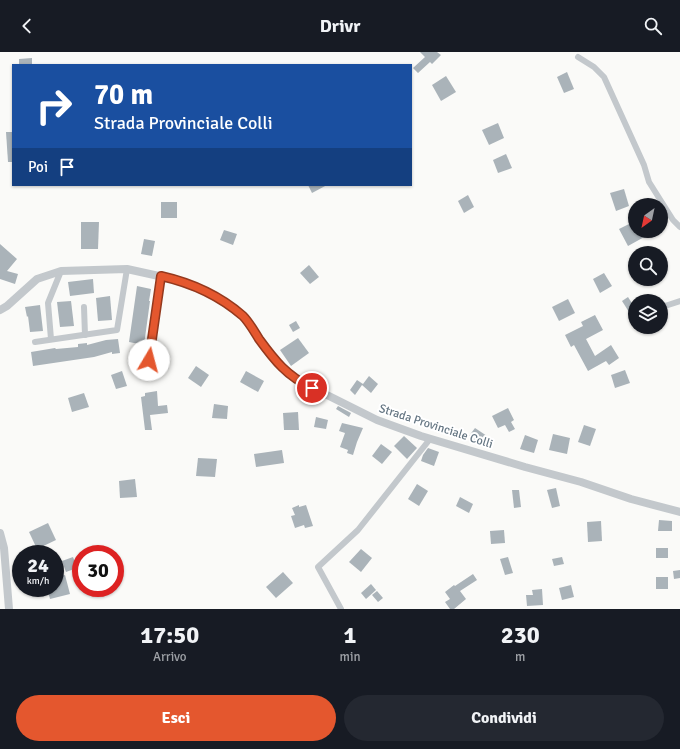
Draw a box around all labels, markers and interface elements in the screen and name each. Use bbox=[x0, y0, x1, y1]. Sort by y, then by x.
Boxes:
icon: back bbox=[16, 15, 38, 37]
text: Drivr bbox=[320, 15, 360, 37]
icon: search bbox=[642, 15, 664, 37]
text: 70 m bbox=[94, 78, 153, 112]
icon: right bbox=[28, 80, 80, 132]
text: Strada Provinciale Colli bbox=[94, 112, 273, 134]
icon: arrive bbox=[56, 156, 78, 178]
text: Poi bbox=[28, 158, 48, 176]
north arrow bbox=[628, 198, 668, 238]
map controls bbox=[628, 198, 668, 334]
button: search bbox=[628, 246, 668, 286]
button: layers bbox=[628, 294, 668, 334]
position arrow bbox=[128, 339, 170, 381]
pin bbox=[295, 371, 329, 405]
icon: arrive bbox=[301, 377, 323, 399]
street label: Strada Provinciale Colli bbox=[377, 401, 495, 452]
speed limit sign: 30 bbox=[72, 545, 124, 597]
text: 24 bbox=[27, 553, 49, 578]
text: km/h bbox=[27, 575, 49, 587]
text: 17:50 bbox=[140, 620, 199, 650]
text: 1 bbox=[344, 620, 356, 650]
text: 230 bbox=[501, 620, 540, 650]
text: Arrivo bbox=[153, 649, 187, 665]
text: min bbox=[340, 649, 361, 665]
text: m bbox=[515, 649, 525, 665]
button: Esci bbox=[16, 695, 336, 741]
button: Condividi bbox=[344, 695, 664, 741]

